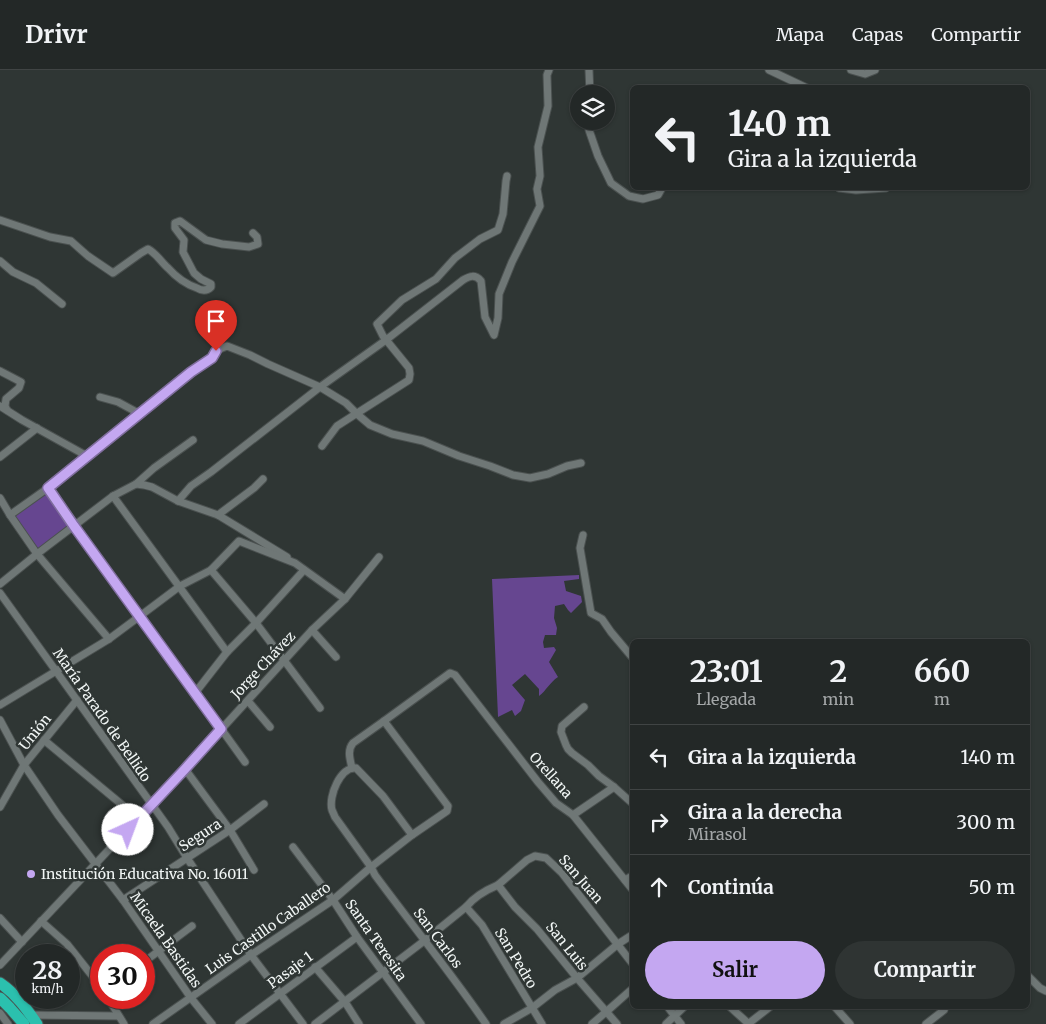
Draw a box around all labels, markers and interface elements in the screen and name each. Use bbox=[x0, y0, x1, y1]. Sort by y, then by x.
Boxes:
text: Drivr bbox=[25, 19, 88, 50]
text: Mapa bbox=[776, 23, 824, 46]
text: Capas bbox=[852, 23, 903, 46]
text: Compartir bbox=[931, 23, 1021, 46]
map controls bbox=[570, 85, 615, 130]
button: layers bbox=[570, 85, 615, 130]
text: 140 m bbox=[728, 102, 831, 146]
icon: left bbox=[645, 105, 710, 170]
text: Gira a la izquierda bbox=[728, 145, 917, 173]
pin bbox=[195, 300, 237, 351]
icon: arrive bbox=[202, 307, 230, 335]
street label: Jorge Chávez bbox=[226, 627, 299, 703]
street label: María Parado de Bellido bbox=[49, 645, 155, 785]
text: 23:01 bbox=[690, 652, 763, 690]
text: 2 bbox=[829, 652, 847, 690]
text: 660 bbox=[914, 652, 970, 690]
text: Llegada bbox=[696, 689, 756, 709]
text: min bbox=[822, 689, 854, 709]
text: m bbox=[934, 689, 950, 709]
street label: Unión bbox=[15, 710, 55, 754]
icon: left bbox=[645, 743, 673, 771]
text: Gira a la izquierda bbox=[688, 745, 856, 769]
text: 140 m bbox=[960, 745, 1015, 769]
street label: Orellana bbox=[525, 748, 577, 802]
text: Gira a la derecha bbox=[688, 800, 842, 824]
position arrow bbox=[101, 803, 153, 855]
icon: right bbox=[645, 808, 673, 836]
text: 300 m bbox=[956, 810, 1015, 834]
street label: Segura bbox=[175, 814, 225, 855]
text: Mirasol bbox=[688, 824, 747, 844]
street label: San Juan bbox=[555, 851, 607, 907]
place label: Institución Educativa No. 16011 bbox=[41, 865, 248, 883]
marker: Institución Educativa No. 16011 bbox=[25, 868, 37, 880]
icon: ahead bbox=[645, 873, 673, 901]
text: Continúa bbox=[688, 875, 774, 899]
text: 50 m bbox=[969, 875, 1015, 899]
street label: Luis Castillo Caballero bbox=[202, 878, 334, 978]
street label: Micaela Bastidas bbox=[126, 889, 206, 991]
street label: Santa Teresita bbox=[341, 896, 411, 985]
street label: San Carlos bbox=[410, 904, 467, 972]
street label: San Luis bbox=[542, 918, 592, 974]
street label: San Pedro bbox=[491, 924, 541, 992]
button: Salir bbox=[645, 941, 825, 999]
button: Compartir bbox=[835, 941, 1015, 999]
speed limit sign: 30 bbox=[90, 944, 155, 1009]
street label: Pasaje 1 bbox=[264, 947, 316, 993]
text: 28 bbox=[32, 954, 63, 986]
text: km/h bbox=[32, 981, 63, 996]

